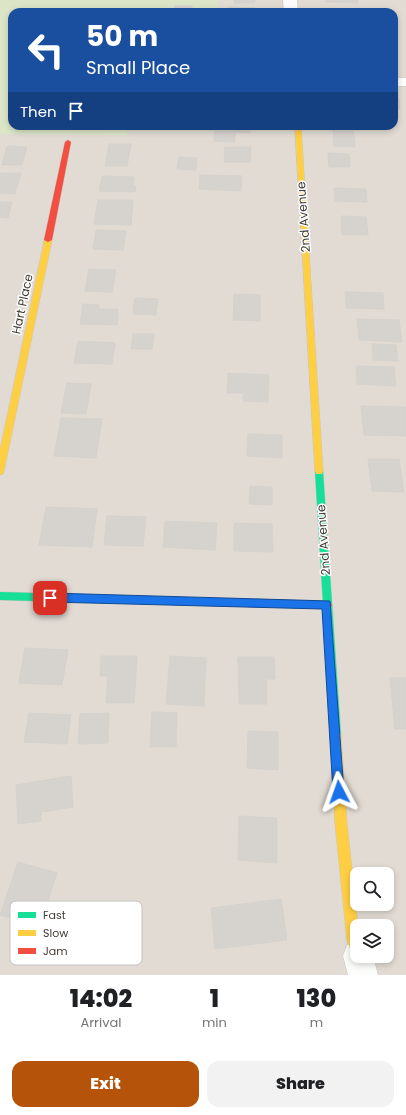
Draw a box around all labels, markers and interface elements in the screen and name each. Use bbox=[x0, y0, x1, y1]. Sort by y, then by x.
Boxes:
text: 50 m bbox=[86, 17, 158, 56]
icon: left bbox=[20, 24, 72, 76]
text: Small Place bbox=[86, 55, 190, 80]
icon: arrive bbox=[65, 100, 87, 122]
text: Then bbox=[20, 101, 57, 122]
street label: 2nd Avenue bbox=[292, 181, 314, 253]
street label: Hart Place bbox=[7, 272, 37, 336]
street label: 2nd Avenue bbox=[312, 504, 334, 576]
pin bbox=[33, 581, 67, 615]
icon: arrive bbox=[39, 587, 61, 609]
position arrow bbox=[318, 771, 360, 813]
map controls bbox=[350, 867, 394, 963]
button: search bbox=[350, 867, 394, 911]
legend bbox=[10, 901, 142, 965]
text: Fast bbox=[43, 907, 66, 923]
button: layers bbox=[350, 919, 394, 963]
text: Slow bbox=[43, 925, 68, 941]
text: Jam bbox=[43, 943, 68, 959]
text: 14:02 bbox=[70, 982, 132, 1015]
text: 1 bbox=[210, 982, 219, 1015]
text: 130 bbox=[297, 982, 336, 1015]
text: Arrival bbox=[81, 1013, 121, 1032]
text: min bbox=[202, 1013, 227, 1032]
text: m bbox=[310, 1013, 323, 1032]
button: Exit bbox=[12, 1061, 199, 1107]
button: Share bbox=[207, 1061, 394, 1107]

